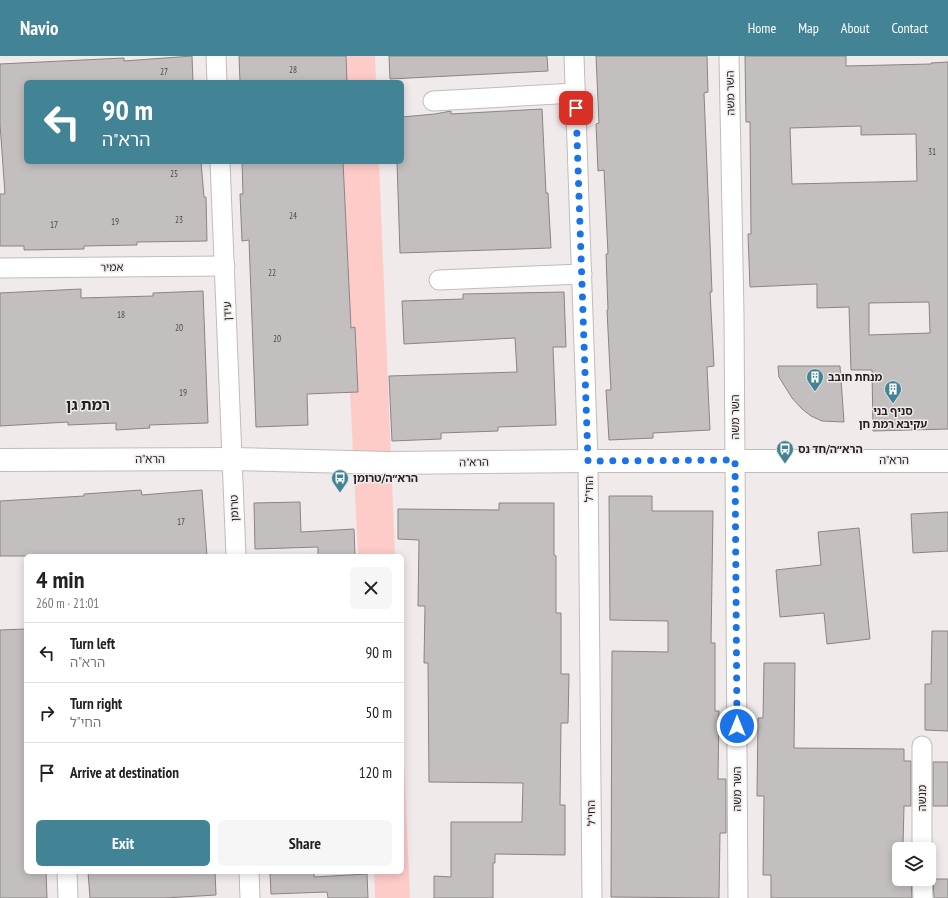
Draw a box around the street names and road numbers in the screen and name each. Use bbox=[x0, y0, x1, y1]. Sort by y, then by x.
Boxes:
street label: השר משה bbox=[723, 70, 737, 116]
street label: אמיר bbox=[100, 260, 124, 274]
street label: עידן bbox=[220, 301, 234, 321]
street label: השר משה bbox=[728, 394, 742, 440]
street label: הרא"ה bbox=[135, 452, 165, 466]
street label: הרא"ה bbox=[879, 453, 909, 467]
street label: הרא"ה bbox=[459, 455, 489, 469]
street label: החי"ל bbox=[582, 476, 596, 502]
street label: טרומן bbox=[227, 494, 241, 522]
street label: השר משה bbox=[730, 766, 744, 812]
street label: מנשה bbox=[915, 785, 929, 811]
street label: החי"ל bbox=[584, 800, 598, 826]

